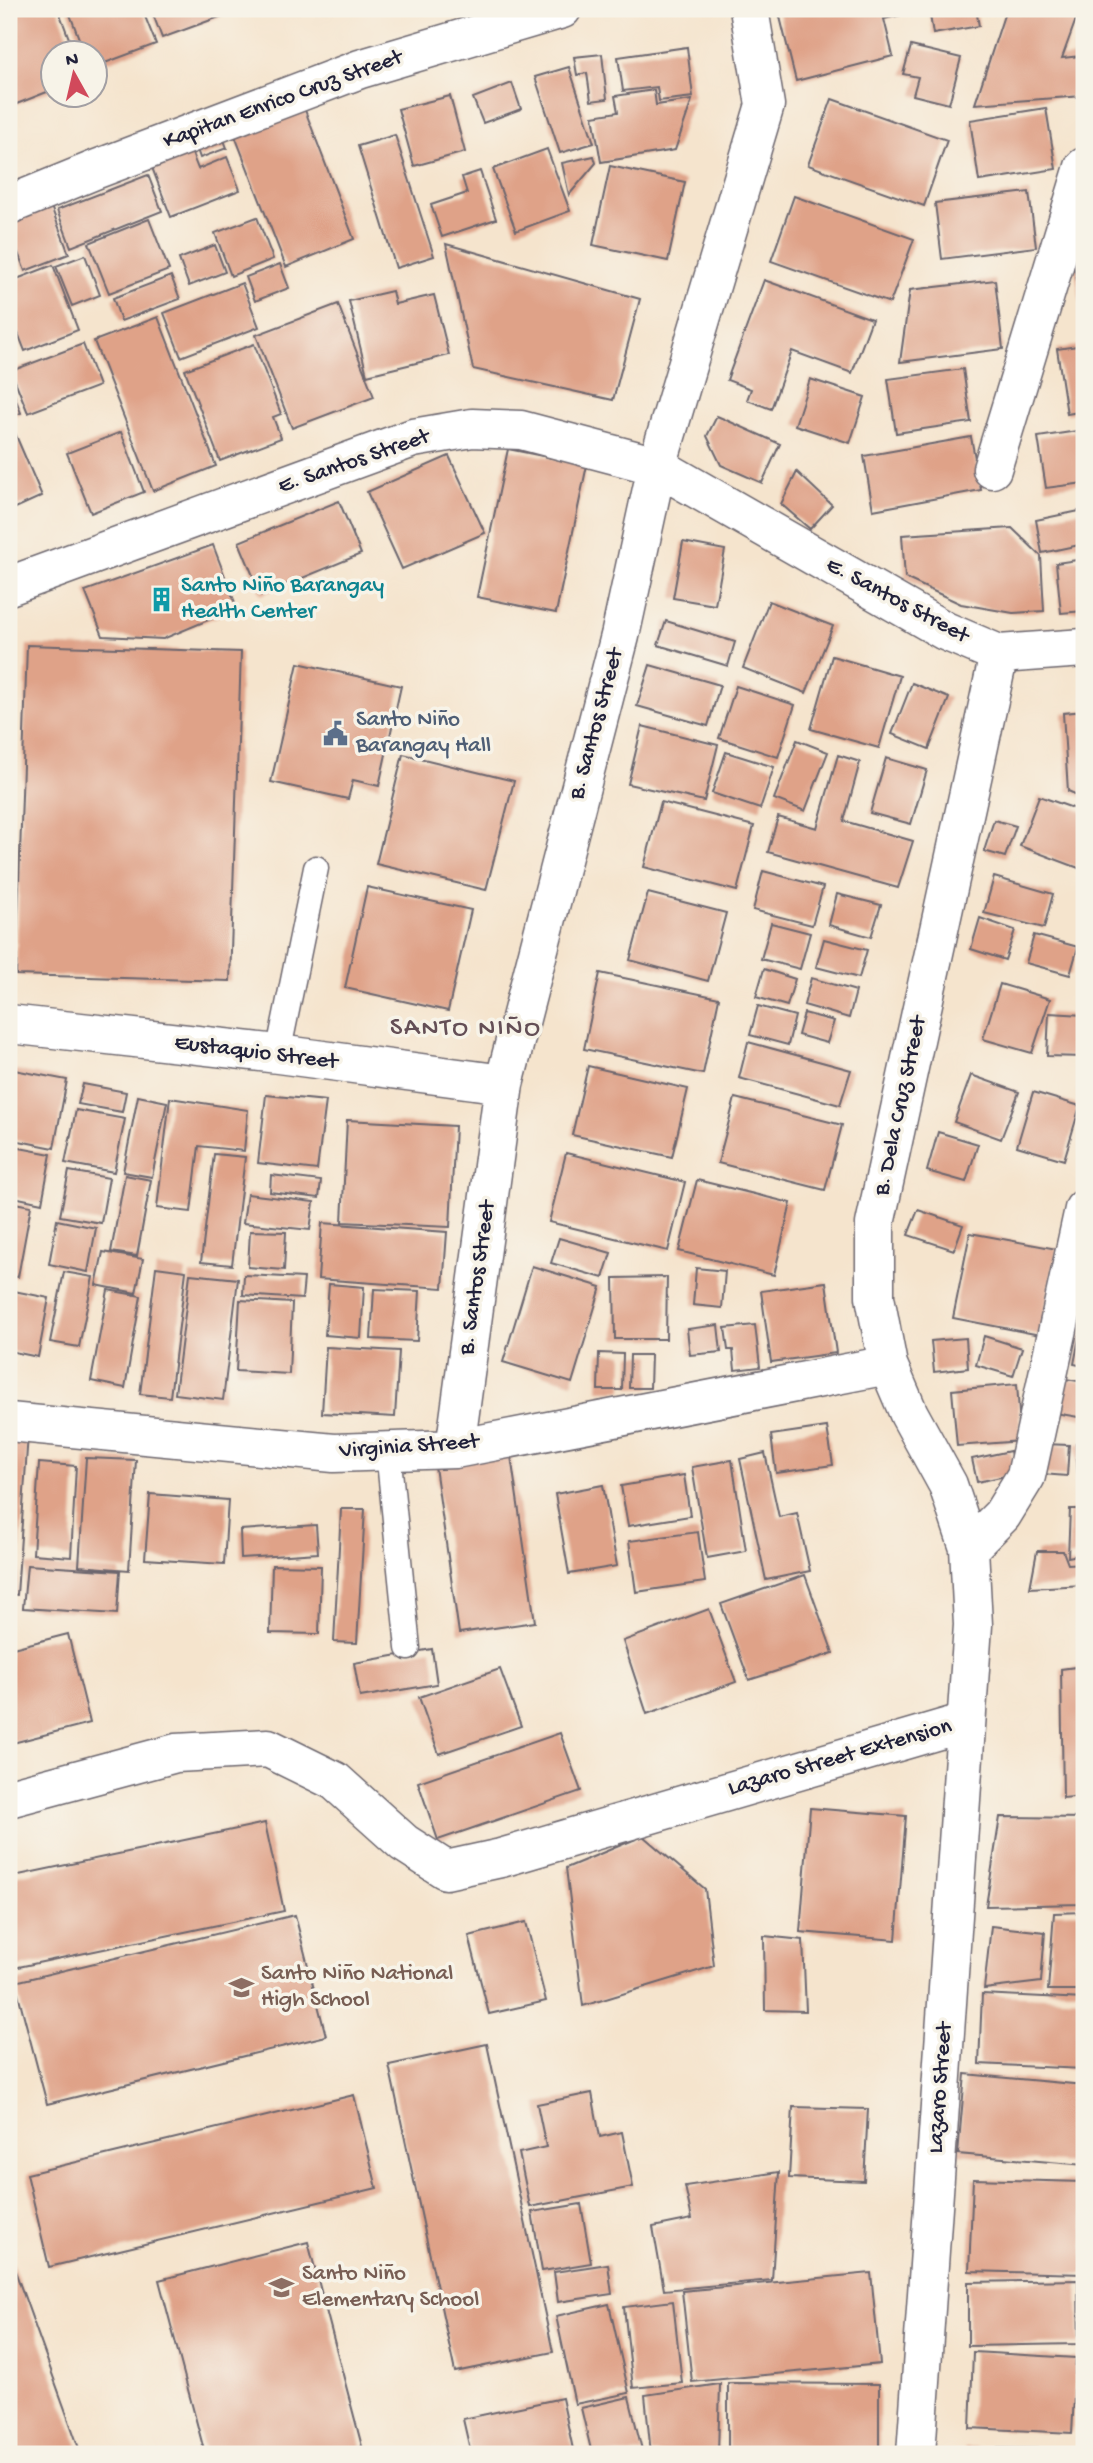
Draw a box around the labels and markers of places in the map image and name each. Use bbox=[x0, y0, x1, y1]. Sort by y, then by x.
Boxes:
place label: Santo Niño Barangay Health Center bbox=[181, 573, 384, 626]
building icon: Santo Niño Barangay Health Center bbox=[147, 585, 175, 613]
place label: Santo Niño Barangay Hall bbox=[355, 707, 491, 760]
public building icon: Santo Niño Barangay Hall bbox=[322, 719, 350, 747]
place label: Santo Niño National High School bbox=[261, 1961, 453, 2014]
school or university icon: Santo Niño National High School bbox=[227, 1973, 255, 2001]
place label: Santo Niño Elementary School bbox=[302, 2261, 479, 2314]
school or university icon: Santo Niño Elementary School bbox=[268, 2273, 296, 2301]

